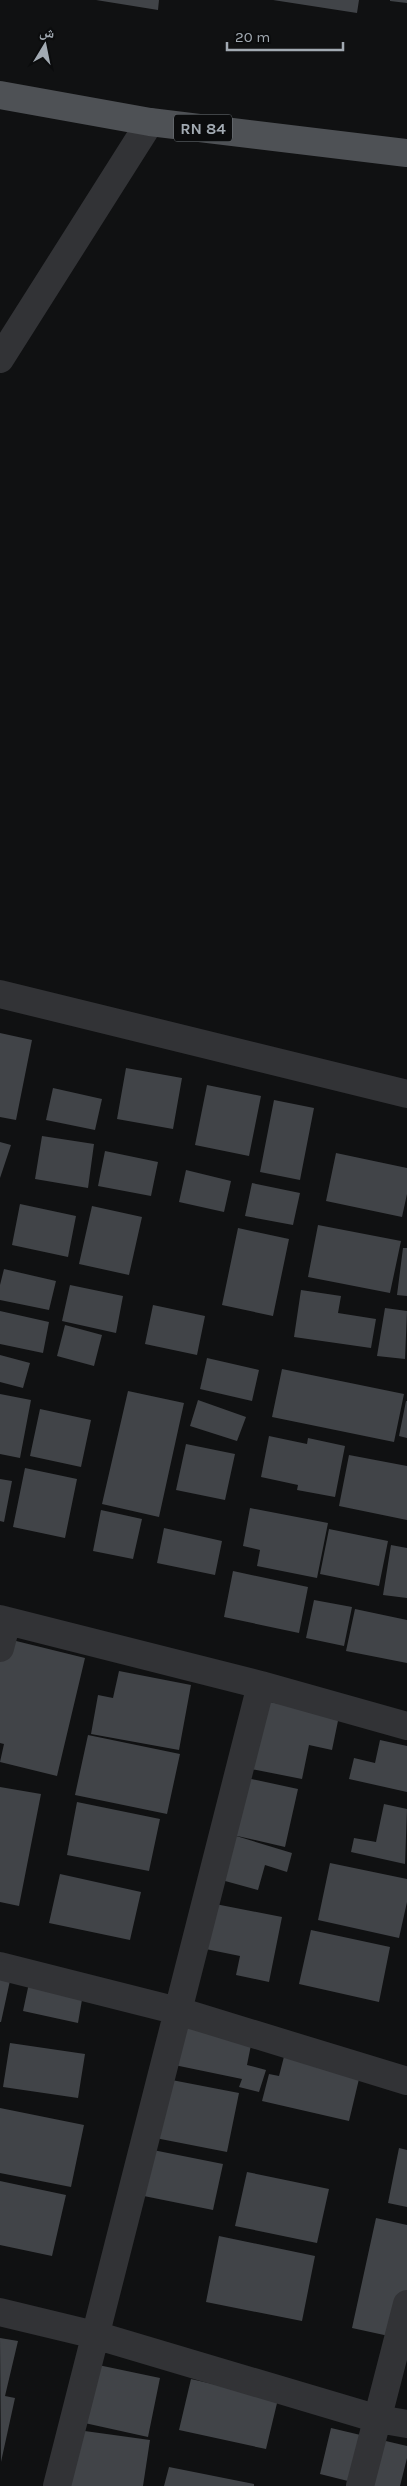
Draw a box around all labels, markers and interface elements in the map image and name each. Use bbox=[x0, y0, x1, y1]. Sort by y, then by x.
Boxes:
north arrow bbox=[20, 20, 70, 70]
scale bar bbox=[227, 20, 343, 52]
text: ش bbox=[38, 23, 56, 42]
text: 20 m bbox=[235, 28, 270, 46]
road number: RN 84 bbox=[174, 115, 232, 142]

